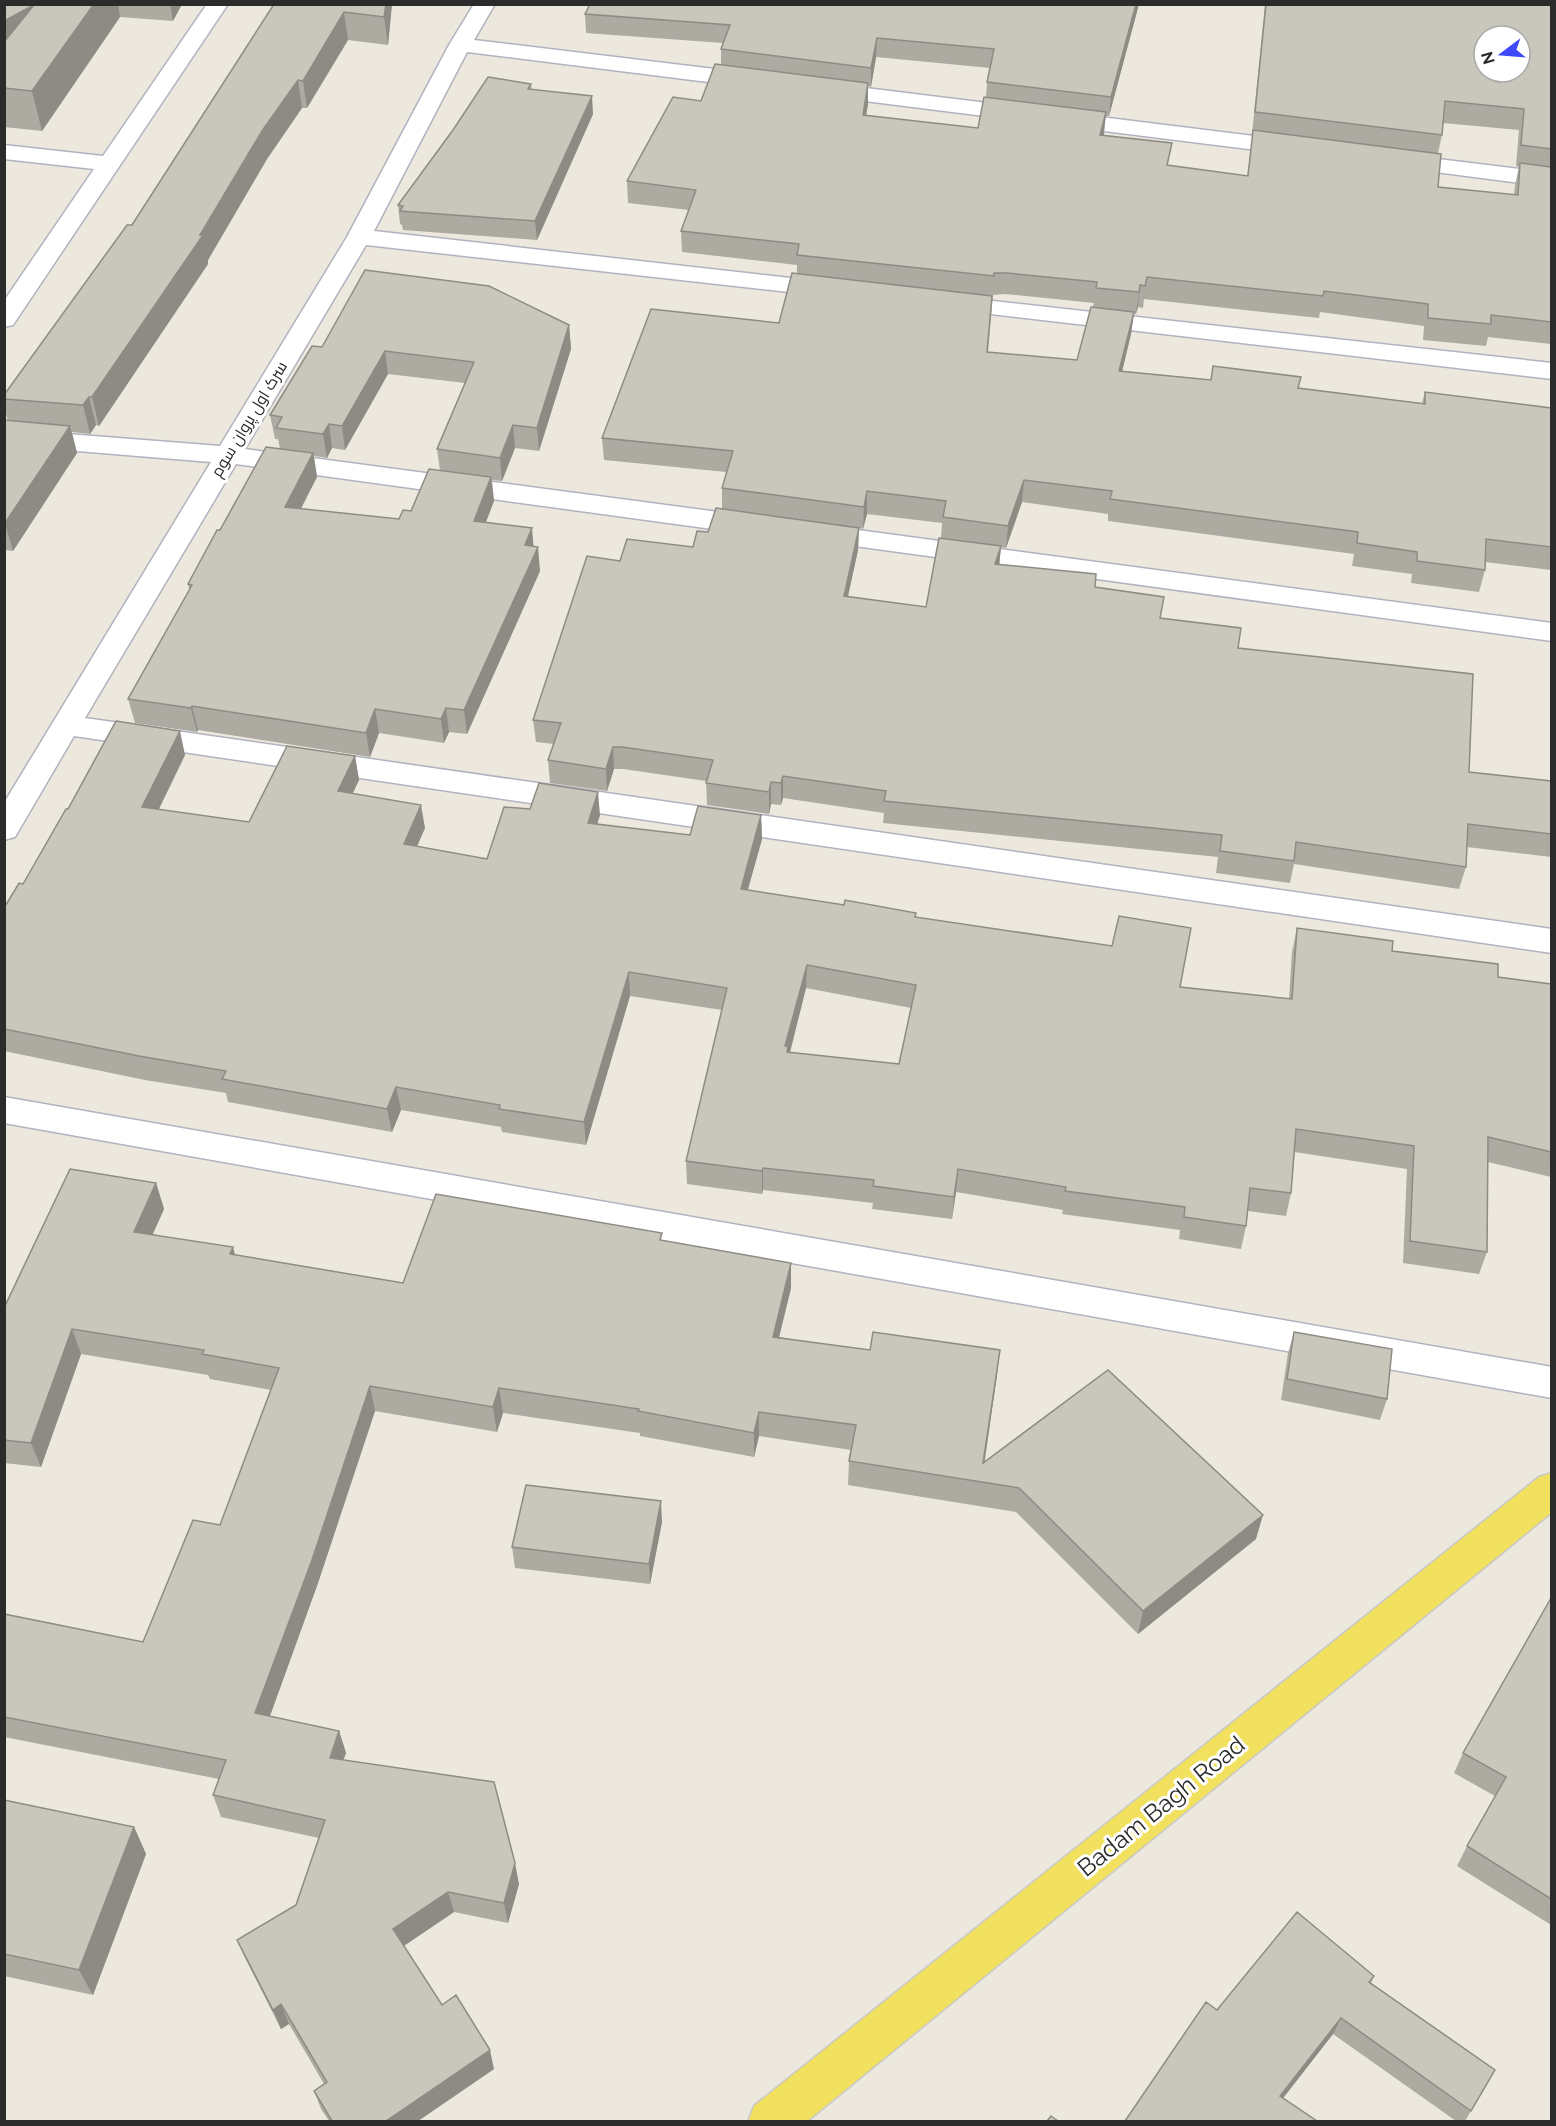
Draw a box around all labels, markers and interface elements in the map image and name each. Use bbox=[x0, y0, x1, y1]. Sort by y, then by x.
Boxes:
north arrow bbox=[1472, 24, 1532, 84]
text: N bbox=[1477, 50, 1499, 66]
street label: سرک اول پروان سوم bbox=[207, 358, 293, 481]
street label: Badam Bagh Road bbox=[1072, 1730, 1250, 1882]

